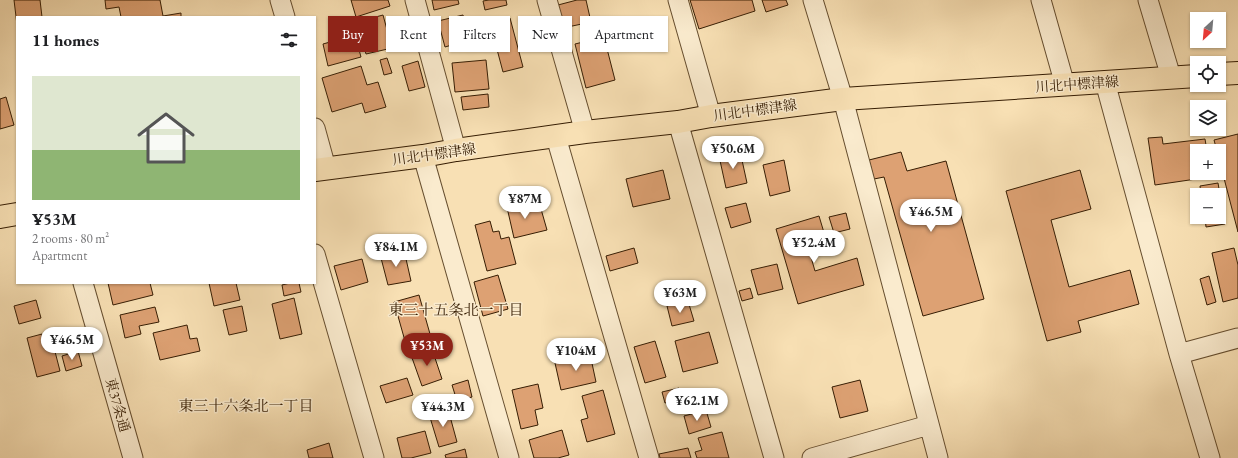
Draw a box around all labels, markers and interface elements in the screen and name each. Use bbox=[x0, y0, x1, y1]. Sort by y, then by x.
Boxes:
north arrow bbox=[1190, 12, 1226, 48]
map controls bbox=[1190, 12, 1226, 224]
chip: Buy bbox=[328, 16, 378, 52]
chip: Rent bbox=[386, 16, 441, 52]
chip: Filters bbox=[449, 16, 510, 52]
chip: New bbox=[518, 16, 572, 52]
chip: Apartment bbox=[580, 16, 668, 52]
text: 11 homes bbox=[32, 29, 99, 51]
icon: filters bbox=[278, 29, 300, 51]
button: locate bbox=[1190, 56, 1226, 92]
street label: 川北中標津線 bbox=[1034, 72, 1120, 96]
street label: 川北中標津線 bbox=[712, 95, 798, 125]
button: layers bbox=[1190, 100, 1226, 136]
icon: home bbox=[130, 102, 202, 174]
pin: ¥50.6M bbox=[700, 136, 766, 170]
street label: 川北中標津線 bbox=[391, 139, 477, 169]
text: ¥50.6M bbox=[711, 140, 755, 157]
button: + bbox=[1190, 144, 1226, 180]
pin: ¥87M bbox=[501, 186, 549, 220]
button: − bbox=[1190, 188, 1226, 224]
text: ¥87M bbox=[508, 190, 542, 207]
pin: ¥46.5M bbox=[898, 199, 964, 233]
text: ¥46.5M bbox=[909, 203, 953, 220]
text: ¥53M bbox=[32, 208, 77, 230]
text: 2 rooms · 80 m² bbox=[32, 230, 109, 247]
pin: ¥52.4M bbox=[781, 230, 847, 264]
pin: ¥84.1M bbox=[363, 234, 429, 268]
text: ¥52.4M bbox=[792, 234, 836, 251]
text: ¥84.1M bbox=[374, 238, 418, 255]
text: Apartment bbox=[32, 247, 87, 264]
pin: ¥63M bbox=[656, 280, 704, 314]
text: ¥63M bbox=[663, 284, 697, 301]
district label: 東三十五条北一丁目 bbox=[388, 300, 524, 319]
pin: ¥46.5M bbox=[39, 327, 105, 361]
text: ¥46.5M bbox=[50, 331, 94, 348]
pin: ¥53M bbox=[403, 333, 451, 367]
text: ¥53M bbox=[410, 337, 444, 354]
pin: ¥104M bbox=[548, 338, 604, 372]
text: ¥104M bbox=[555, 342, 597, 359]
street label: 東37条通 bbox=[102, 376, 134, 434]
pin: ¥62.1M bbox=[664, 388, 730, 422]
text: ¥62.1M bbox=[675, 392, 719, 409]
pin: ¥44.3M bbox=[410, 394, 476, 428]
district label: 東三十六条北一丁目 bbox=[178, 396, 314, 415]
text: ¥44.3M bbox=[421, 398, 465, 415]

